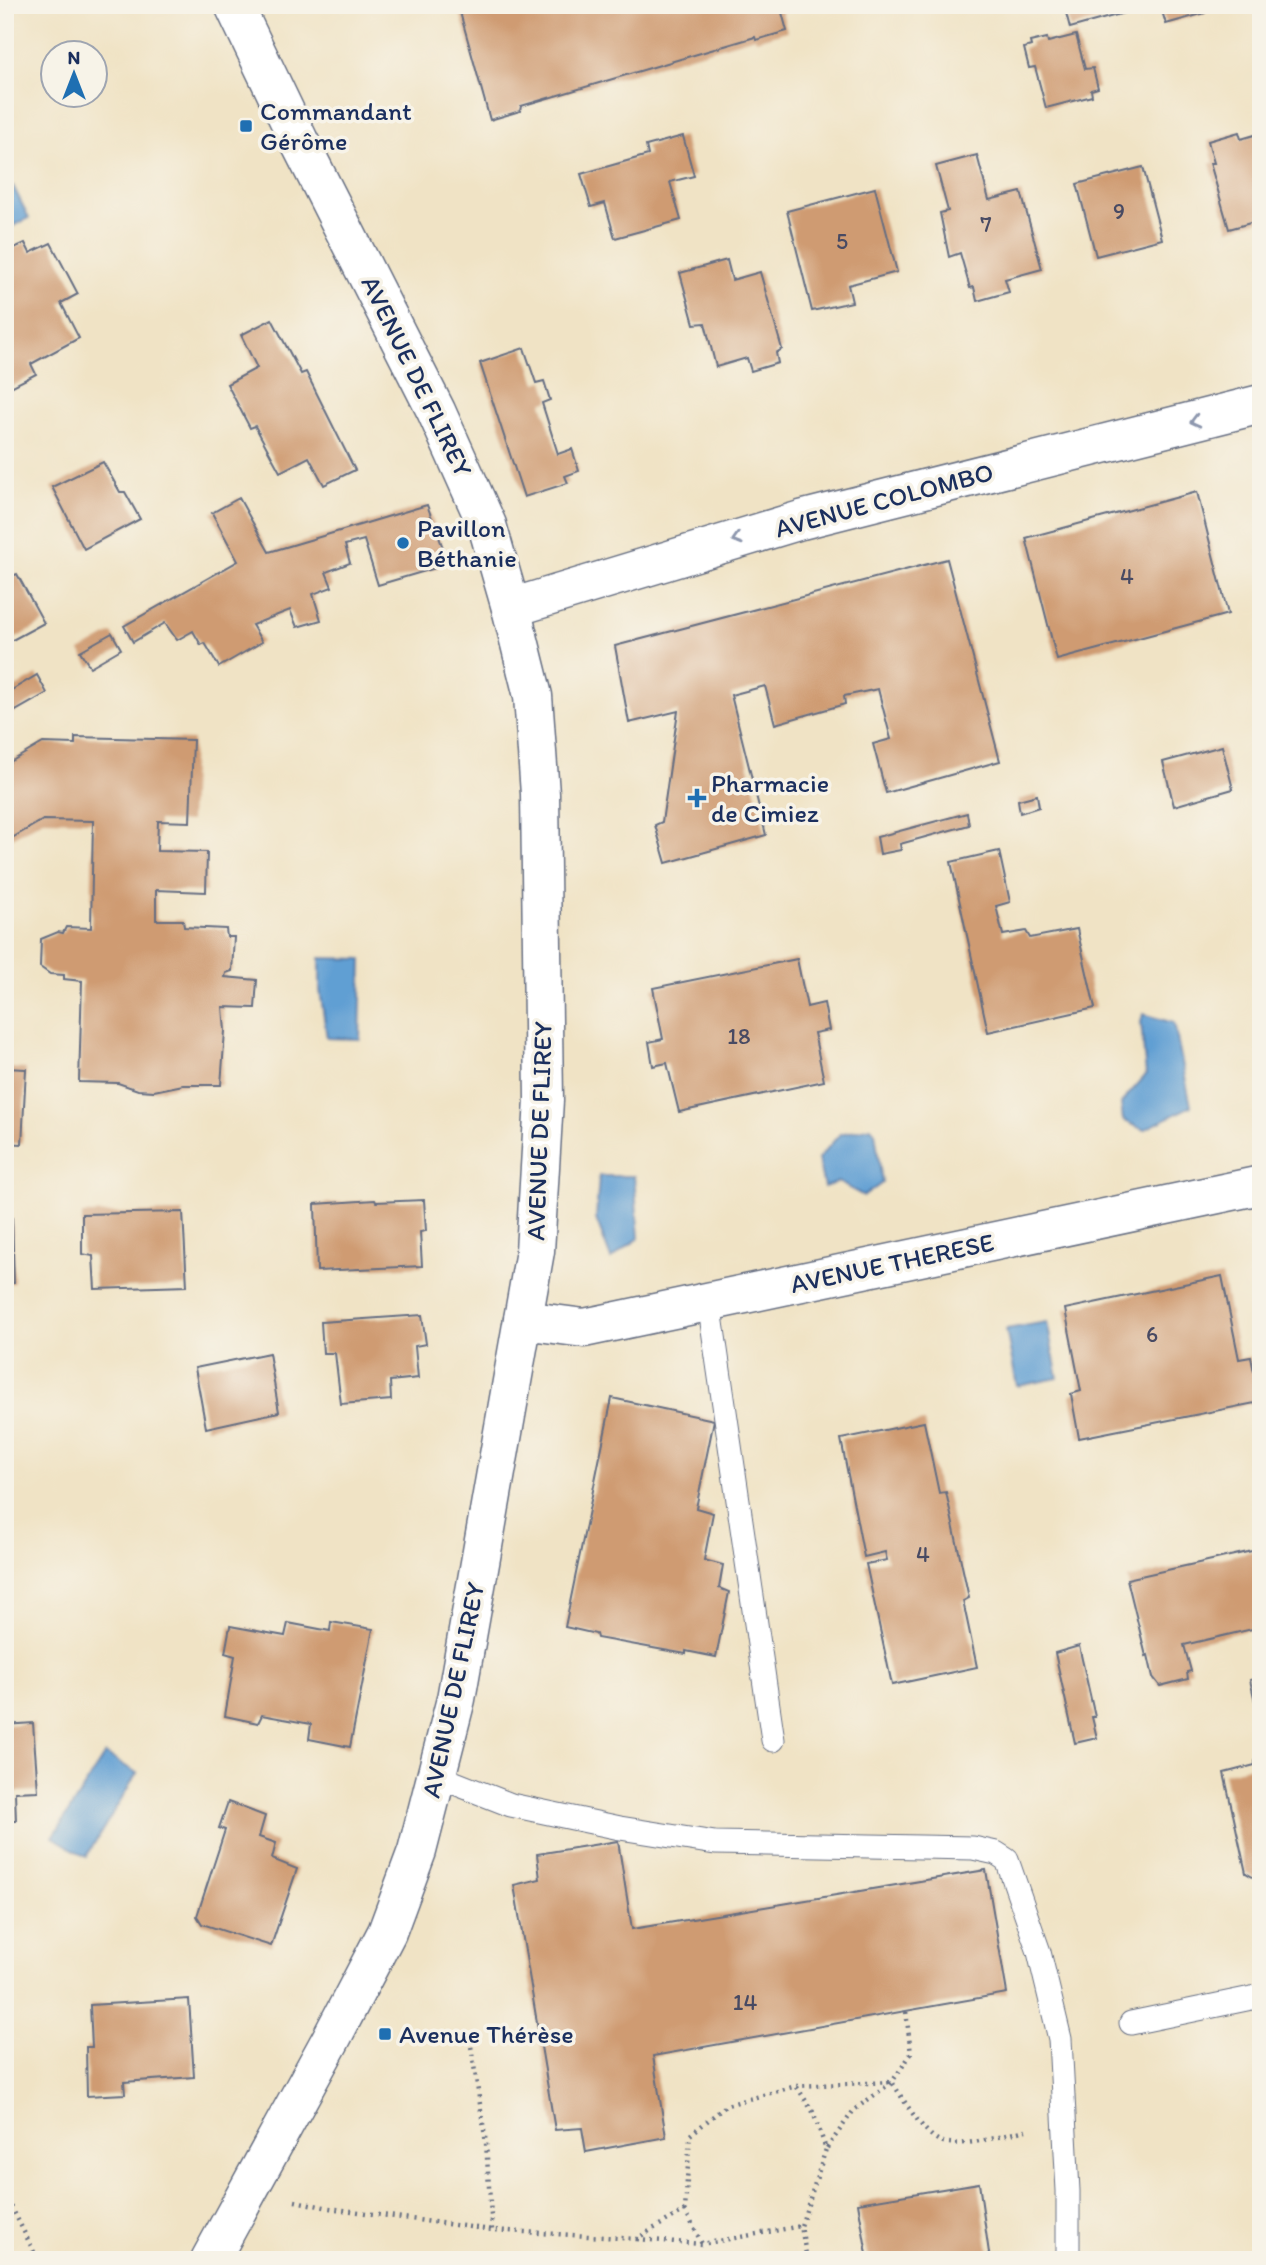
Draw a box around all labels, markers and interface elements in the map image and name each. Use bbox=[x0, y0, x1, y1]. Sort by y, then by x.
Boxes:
north arrow bbox=[38, 38, 108, 108]
text: N bbox=[68, 46, 80, 69]
place label: Commandant Gérôme bbox=[260, 95, 412, 157]
marker: Commandant Gérôme bbox=[238, 118, 254, 134]
house number: 9 bbox=[1113, 197, 1125, 225]
house number: 7 bbox=[980, 210, 992, 238]
house number: 5 bbox=[836, 227, 848, 255]
street label: AVENUE DE FLIREY bbox=[355, 270, 480, 482]
one-way arrow bbox=[1189, 412, 1201, 427]
street label: AVENUE COLOMBO bbox=[771, 455, 997, 545]
place label: Pavillon Béthanie bbox=[417, 512, 517, 574]
one-way arrow bbox=[731, 530, 743, 545]
marker: Pavillon Béthanie bbox=[395, 535, 411, 551]
house number: 4 bbox=[1120, 562, 1134, 590]
place label: Pharmacie de Cimiez bbox=[711, 767, 829, 829]
marker: Pharmacie de Cimiez bbox=[689, 790, 705, 806]
street label: AVENUE DE FLIREY bbox=[519, 1021, 559, 1241]
house number: 18 bbox=[727, 1022, 751, 1050]
street label: AVENUE THERESE bbox=[787, 1226, 997, 1300]
house number: 6 bbox=[1146, 1320, 1158, 1348]
house number: 4 bbox=[916, 1540, 930, 1568]
street label: AVENUE DE FLIREY bbox=[415, 1579, 492, 1801]
house number: 14 bbox=[733, 1988, 757, 2016]
place label: Avenue Thérèse bbox=[399, 2018, 574, 2050]
marker: Avenue Thérèse bbox=[377, 2026, 393, 2042]

